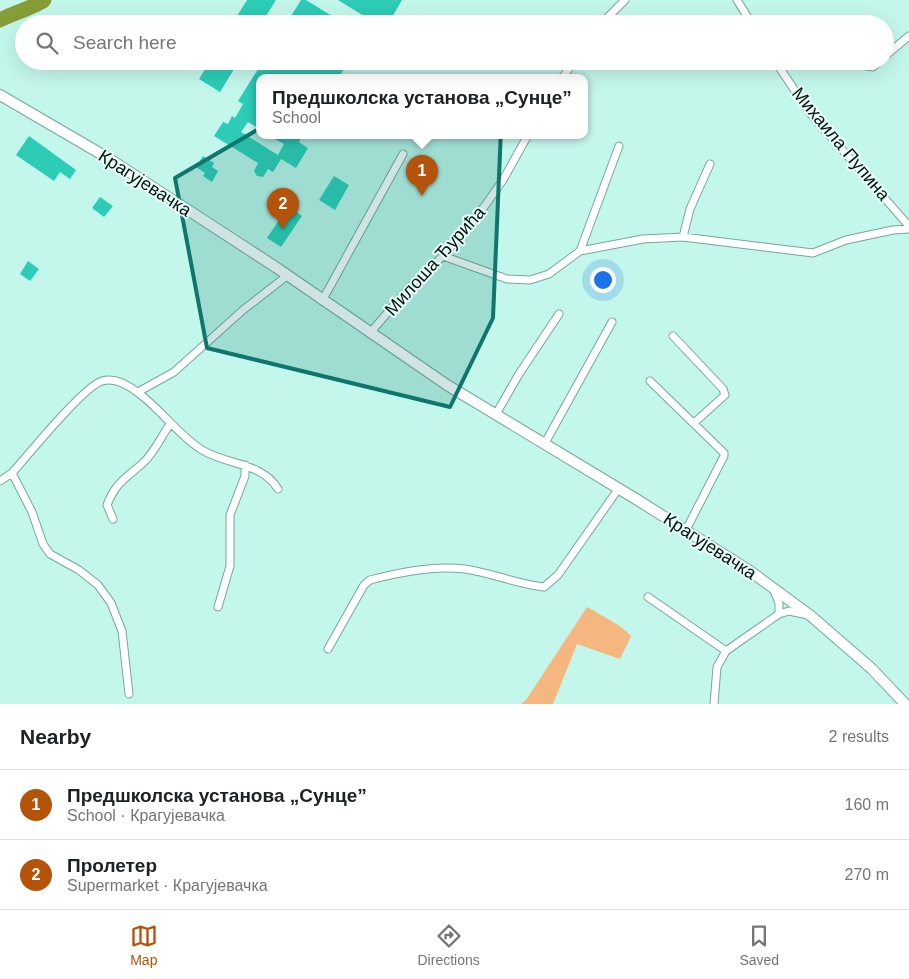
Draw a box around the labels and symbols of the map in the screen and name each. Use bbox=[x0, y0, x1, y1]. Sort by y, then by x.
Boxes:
street label: Михаила Пупина bbox=[788, 84, 895, 205]
street label: Крагујевачка bbox=[95, 146, 196, 221]
pin: 1 bbox=[406, 155, 438, 196]
pin: 2 bbox=[267, 188, 299, 229]
street label: Милоша Ђурића bbox=[381, 202, 490, 320]
your location bbox=[590, 267, 616, 293]
street label: Крагујевачка bbox=[660, 509, 761, 584]

